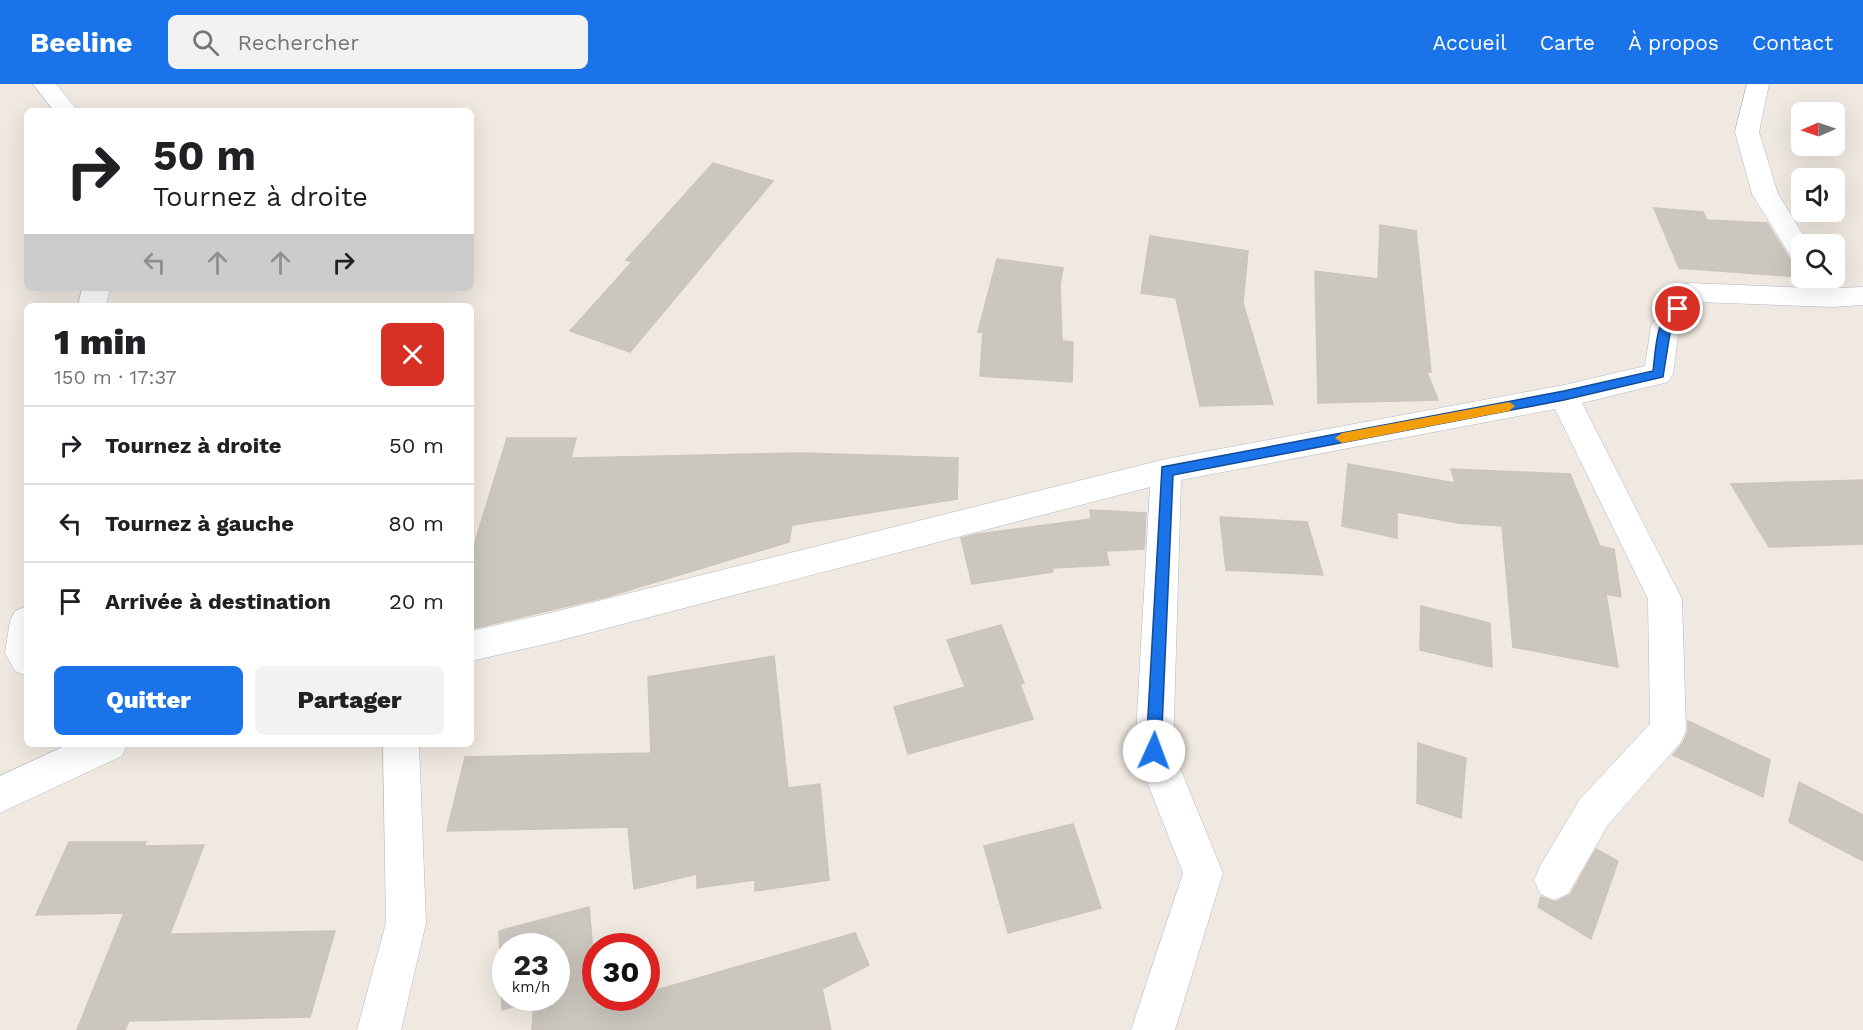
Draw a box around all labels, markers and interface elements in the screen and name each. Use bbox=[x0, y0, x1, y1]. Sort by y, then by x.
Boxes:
search box bbox=[168, 15, 588, 69]
text: Beeline bbox=[30, 26, 132, 59]
icon: search bbox=[189, 26, 222, 59]
text: Rechercher bbox=[237, 30, 359, 55]
text: Accueil bbox=[1432, 30, 1507, 55]
text: Carte bbox=[1540, 30, 1595, 55]
text: À propos bbox=[1628, 30, 1719, 55]
text: Contact bbox=[1752, 30, 1833, 55]
north arrow bbox=[1791, 102, 1845, 156]
map controls bbox=[1791, 102, 1845, 288]
text: 50 m bbox=[153, 131, 256, 180]
icon: right bbox=[54, 132, 132, 210]
button: sound bbox=[1791, 168, 1845, 222]
text: Tournez à droite bbox=[153, 181, 368, 213]
button: search bbox=[1791, 234, 1845, 288]
icon: left bbox=[138, 246, 171, 279]
icon: ahead bbox=[201, 246, 234, 279]
icon: ahead bbox=[264, 246, 297, 279]
icon: right bbox=[327, 246, 360, 279]
pin bbox=[1652, 283, 1703, 334]
icon: arrive bbox=[1661, 292, 1694, 325]
text: 1 min bbox=[54, 321, 147, 363]
button: close bbox=[381, 323, 444, 386]
text: 150 m · 17:37 bbox=[54, 365, 177, 389]
icon: right bbox=[54, 429, 87, 462]
text: Tournez à droite bbox=[105, 433, 282, 458]
text: 50 m bbox=[389, 433, 444, 458]
icon: left bbox=[54, 507, 87, 540]
text: Tournez à gauche bbox=[105, 511, 294, 536]
text: 80 m bbox=[388, 511, 444, 536]
icon: arrive bbox=[54, 585, 87, 618]
text: Arrivée à destination bbox=[105, 589, 331, 614]
text: 20 m bbox=[389, 589, 444, 614]
button: Quitter bbox=[54, 666, 243, 735]
button: Partager bbox=[255, 666, 444, 735]
position arrow bbox=[1122, 719, 1186, 783]
speed limit sign: 30 bbox=[582, 933, 660, 1011]
text: 23 bbox=[513, 947, 549, 982]
text: km/h bbox=[512, 978, 550, 996]

